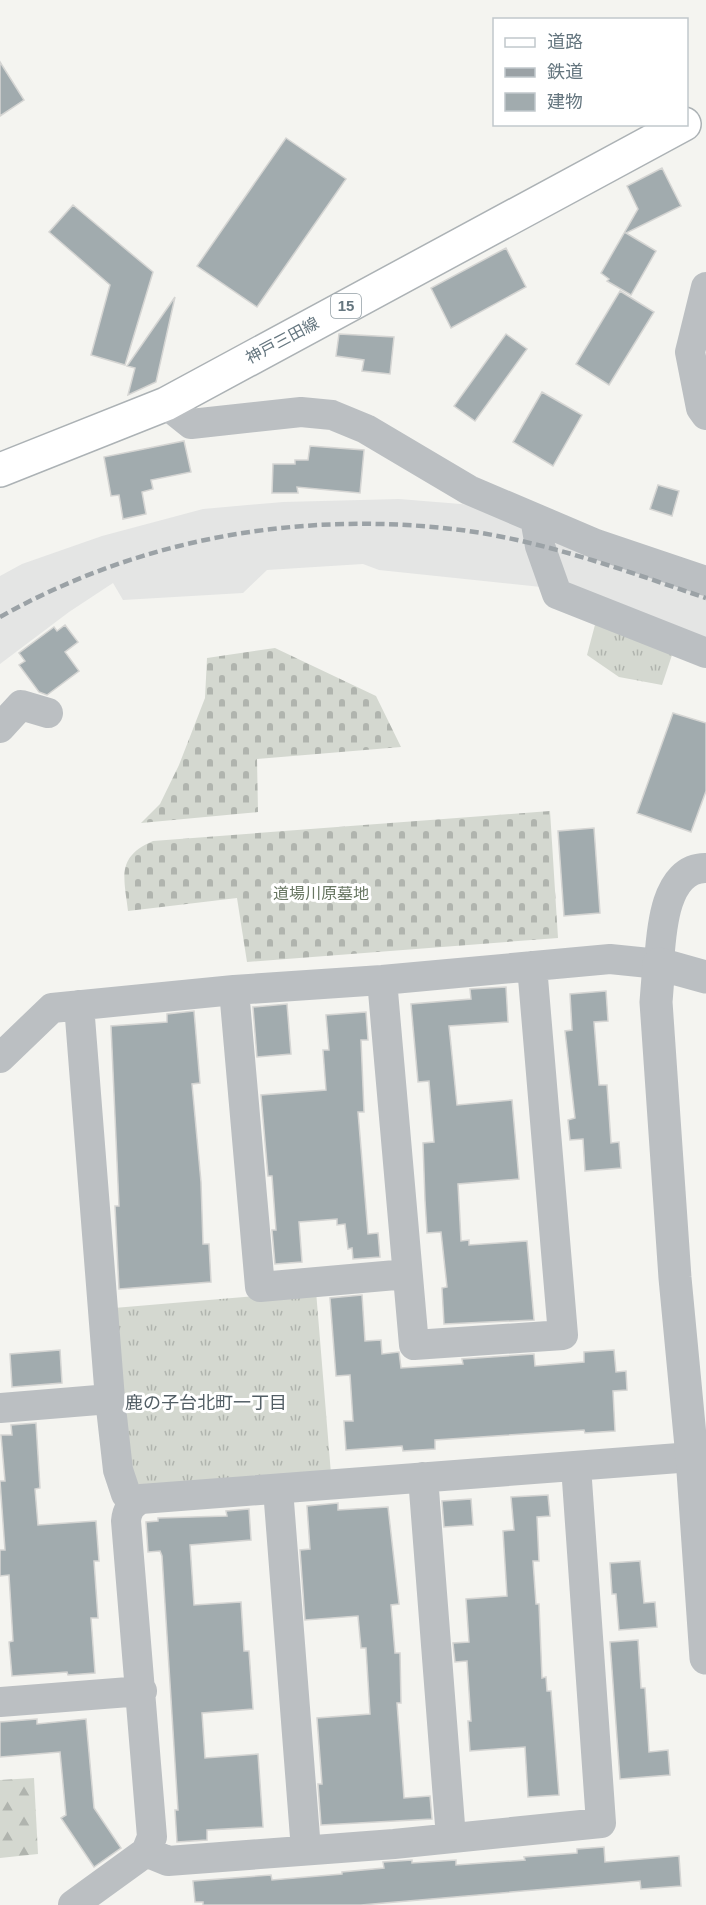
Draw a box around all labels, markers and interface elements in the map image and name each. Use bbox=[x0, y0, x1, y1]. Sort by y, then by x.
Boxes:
legend bbox=[493, 18, 688, 126]
text: 道路 bbox=[547, 32, 583, 52]
text: 鉄道 bbox=[547, 62, 583, 82]
text: 建物 bbox=[547, 92, 583, 112]
road number: 15 bbox=[331, 294, 361, 318]
street label: 神戸三田線 bbox=[243, 314, 322, 367]
park label: 道場川原墓地 bbox=[273, 885, 369, 902]
district label: 鹿の子台北町一丁目 bbox=[125, 1393, 287, 1413]

